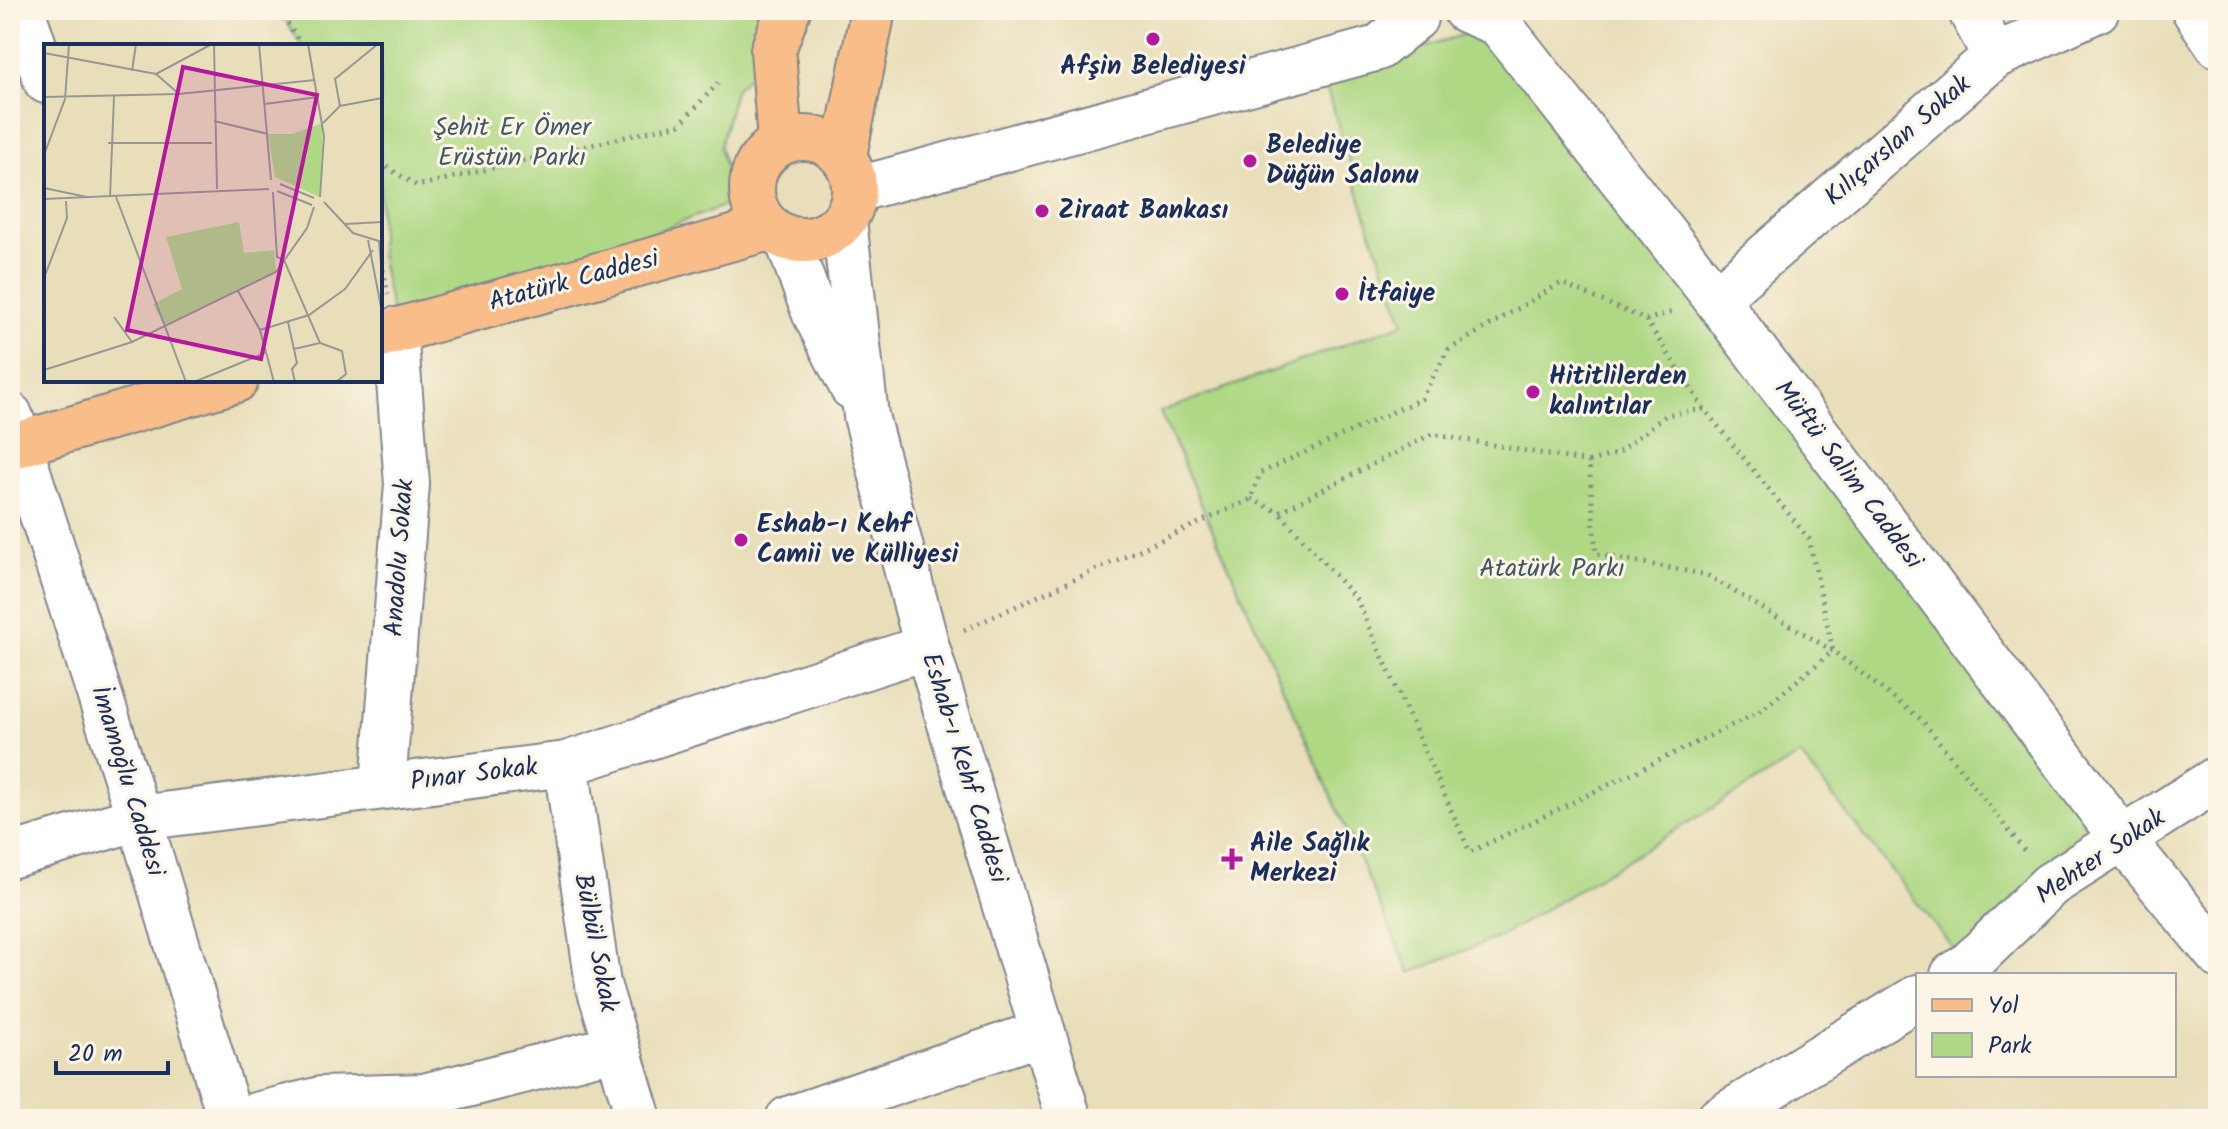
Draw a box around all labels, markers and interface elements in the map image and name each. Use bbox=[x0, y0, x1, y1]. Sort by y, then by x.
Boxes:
marker: Afşin Belediyesi bbox=[1144, 30, 1162, 48]
inset map bbox=[44, 44, 382, 382]
place label: Afşin Belediyesi bbox=[1060, 46, 1247, 88]
street label: Kılıçarslan Sokak bbox=[1815, 64, 1982, 217]
park label: Şehit Er Ömer Erüstün Parkı bbox=[433, 107, 592, 179]
place label: Belediye Düğün Salonu bbox=[1266, 125, 1419, 197]
marker: Belediye Düğün Salonu bbox=[1241, 152, 1259, 170]
place label: Ziraat Bankası bbox=[1058, 190, 1228, 232]
marker: Ziraat Bankası bbox=[1033, 202, 1051, 220]
street label: Atatürk Caddesi bbox=[484, 238, 665, 324]
place label: İtfaiye bbox=[1358, 273, 1436, 315]
marker: İtfaiye bbox=[1333, 285, 1351, 303]
place label: Hititlilerden kalıntılar bbox=[1549, 356, 1687, 428]
street label: Müftü Salim Caddesi bbox=[1763, 371, 1934, 580]
marker: Hititlilerden kalıntılar bbox=[1524, 383, 1542, 401]
street label: Anadolu Sokak bbox=[374, 477, 427, 638]
place label: Eshab-ı Kehf Camii ve Külliyesi bbox=[757, 504, 960, 576]
marker: Eshab-ı Kehf Camii ve Külliyesi bbox=[732, 531, 750, 549]
park label: Atatürk Parkı bbox=[1479, 548, 1625, 590]
street label: Eshab-ı Kehf Caddesi bbox=[909, 648, 1020, 890]
street label: İmamoğlu Caddesi bbox=[78, 680, 177, 883]
street label: Pınar Sokak bbox=[408, 746, 541, 804]
street label: Mehter Sokak bbox=[2027, 797, 2175, 916]
place label: Aile Sağlık Merkezi bbox=[1250, 823, 1370, 895]
marker: Aile Sağlık Merkezi bbox=[1221, 848, 1243, 870]
street label: Bülbül Sokak bbox=[561, 870, 629, 1017]
legend bbox=[1916, 973, 2176, 1077]
text: Yol bbox=[1988, 987, 2019, 1026]
scale bar bbox=[56, 1025, 168, 1075]
text: Park bbox=[1988, 1027, 2032, 1066]
text: 20 m bbox=[68, 1035, 123, 1074]

